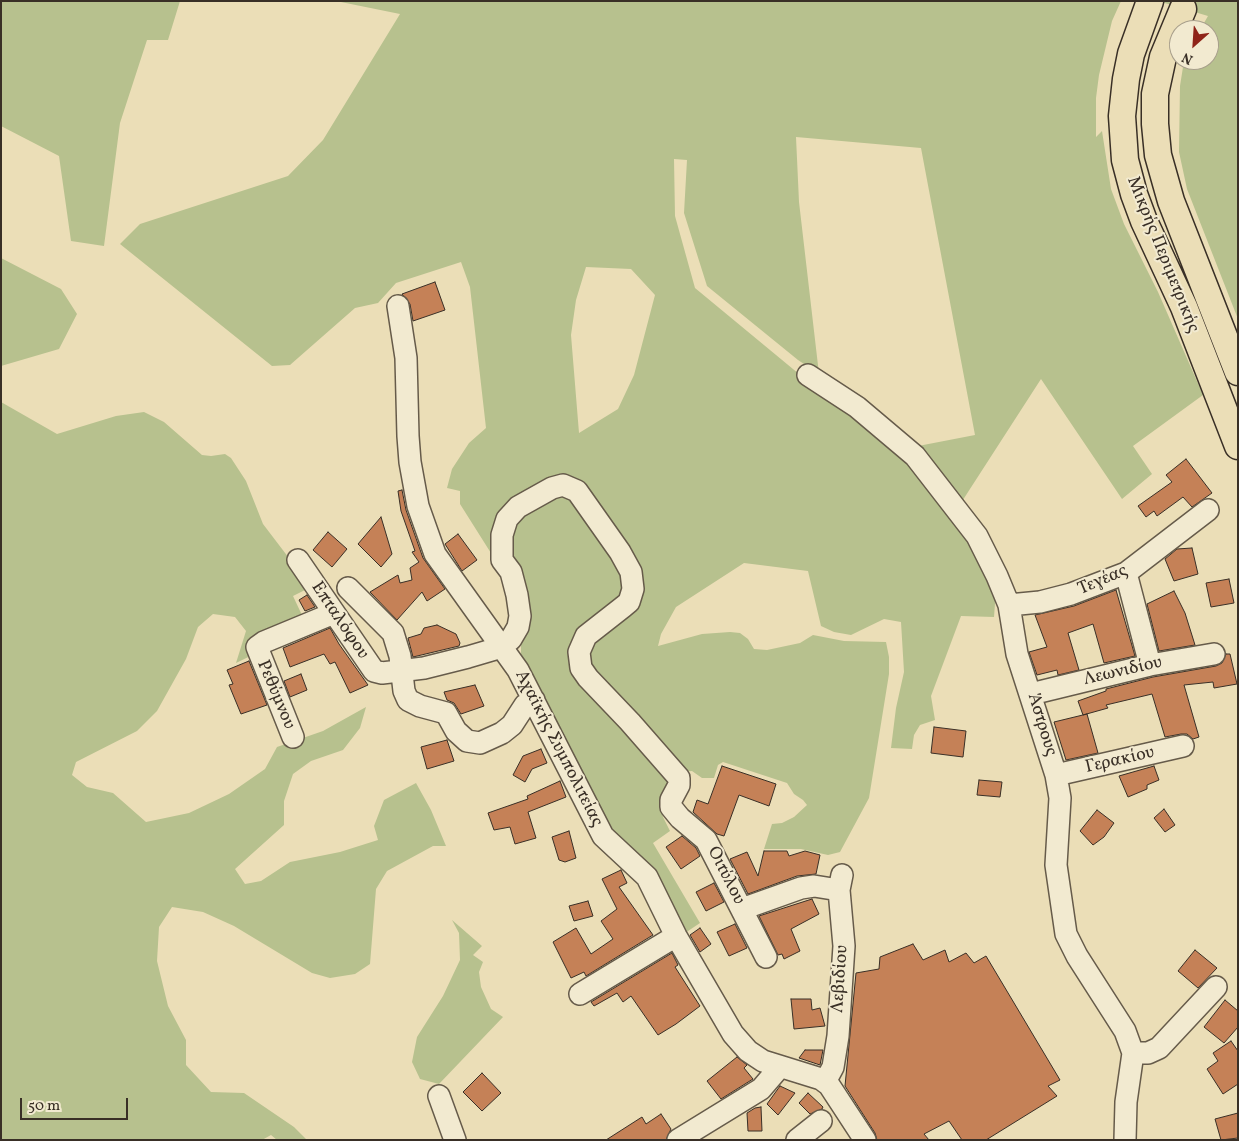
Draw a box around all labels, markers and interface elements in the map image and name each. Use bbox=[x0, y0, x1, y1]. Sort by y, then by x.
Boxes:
north arrow bbox=[1169, 20, 1219, 70]
text: N bbox=[1179, 47, 1196, 69]
street label: Μικρής Περιμετρικής bbox=[1121, 174, 1203, 336]
street label: Τεγέας bbox=[1075, 561, 1131, 601]
street label: Επταλόφου bbox=[305, 578, 373, 664]
street label: Λεωνιδίου bbox=[1082, 652, 1164, 692]
street label: Ρεθύμνου bbox=[251, 657, 299, 733]
street label: Αχαϊκής Συμπολιτείας bbox=[509, 667, 607, 831]
street label: Άστρους bbox=[1021, 691, 1061, 759]
street label: Γερακίου bbox=[1083, 743, 1157, 779]
street label: Οιτύλου bbox=[701, 843, 749, 909]
street label: Λεβιδίου bbox=[828, 944, 854, 1014]
scale bar bbox=[22, 1088, 130, 1120]
text: 50 m bbox=[28, 1096, 60, 1117]

